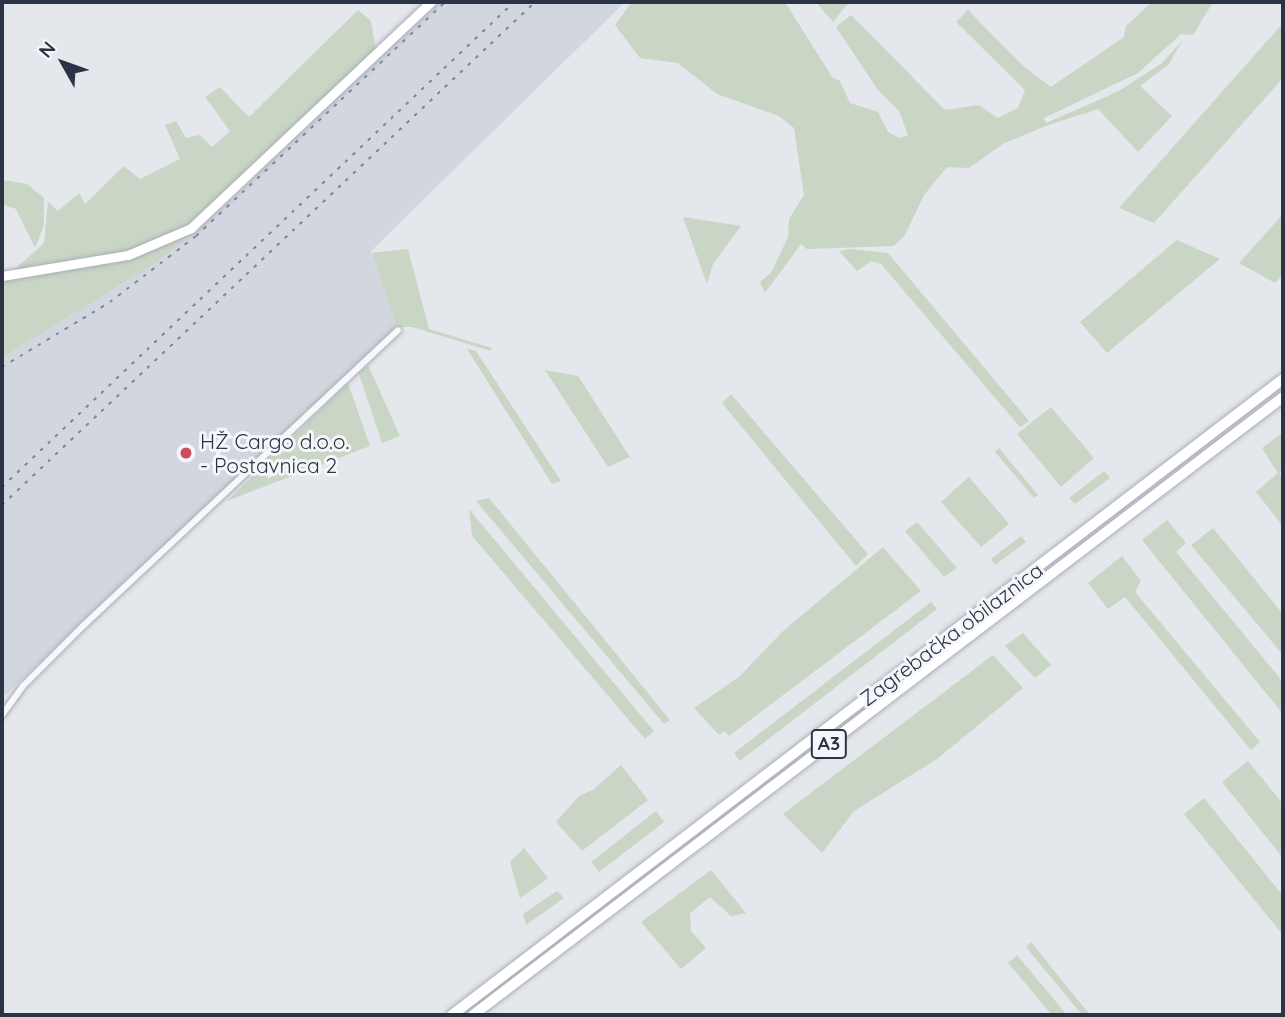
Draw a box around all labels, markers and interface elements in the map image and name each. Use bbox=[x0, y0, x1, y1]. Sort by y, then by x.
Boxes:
north arrow bbox=[28, 28, 98, 98]
text: N bbox=[33, 36, 61, 63]
place label: HŽ Cargo d.o.o. - Postavnica 2 bbox=[200, 428, 349, 478]
marker: HŽ Cargo d.o.o. - Postavnica 2 bbox=[178, 445, 194, 461]
street label: Zagrebačka obilaznica bbox=[855, 557, 1047, 711]
road number: A3 bbox=[810, 729, 848, 760]

